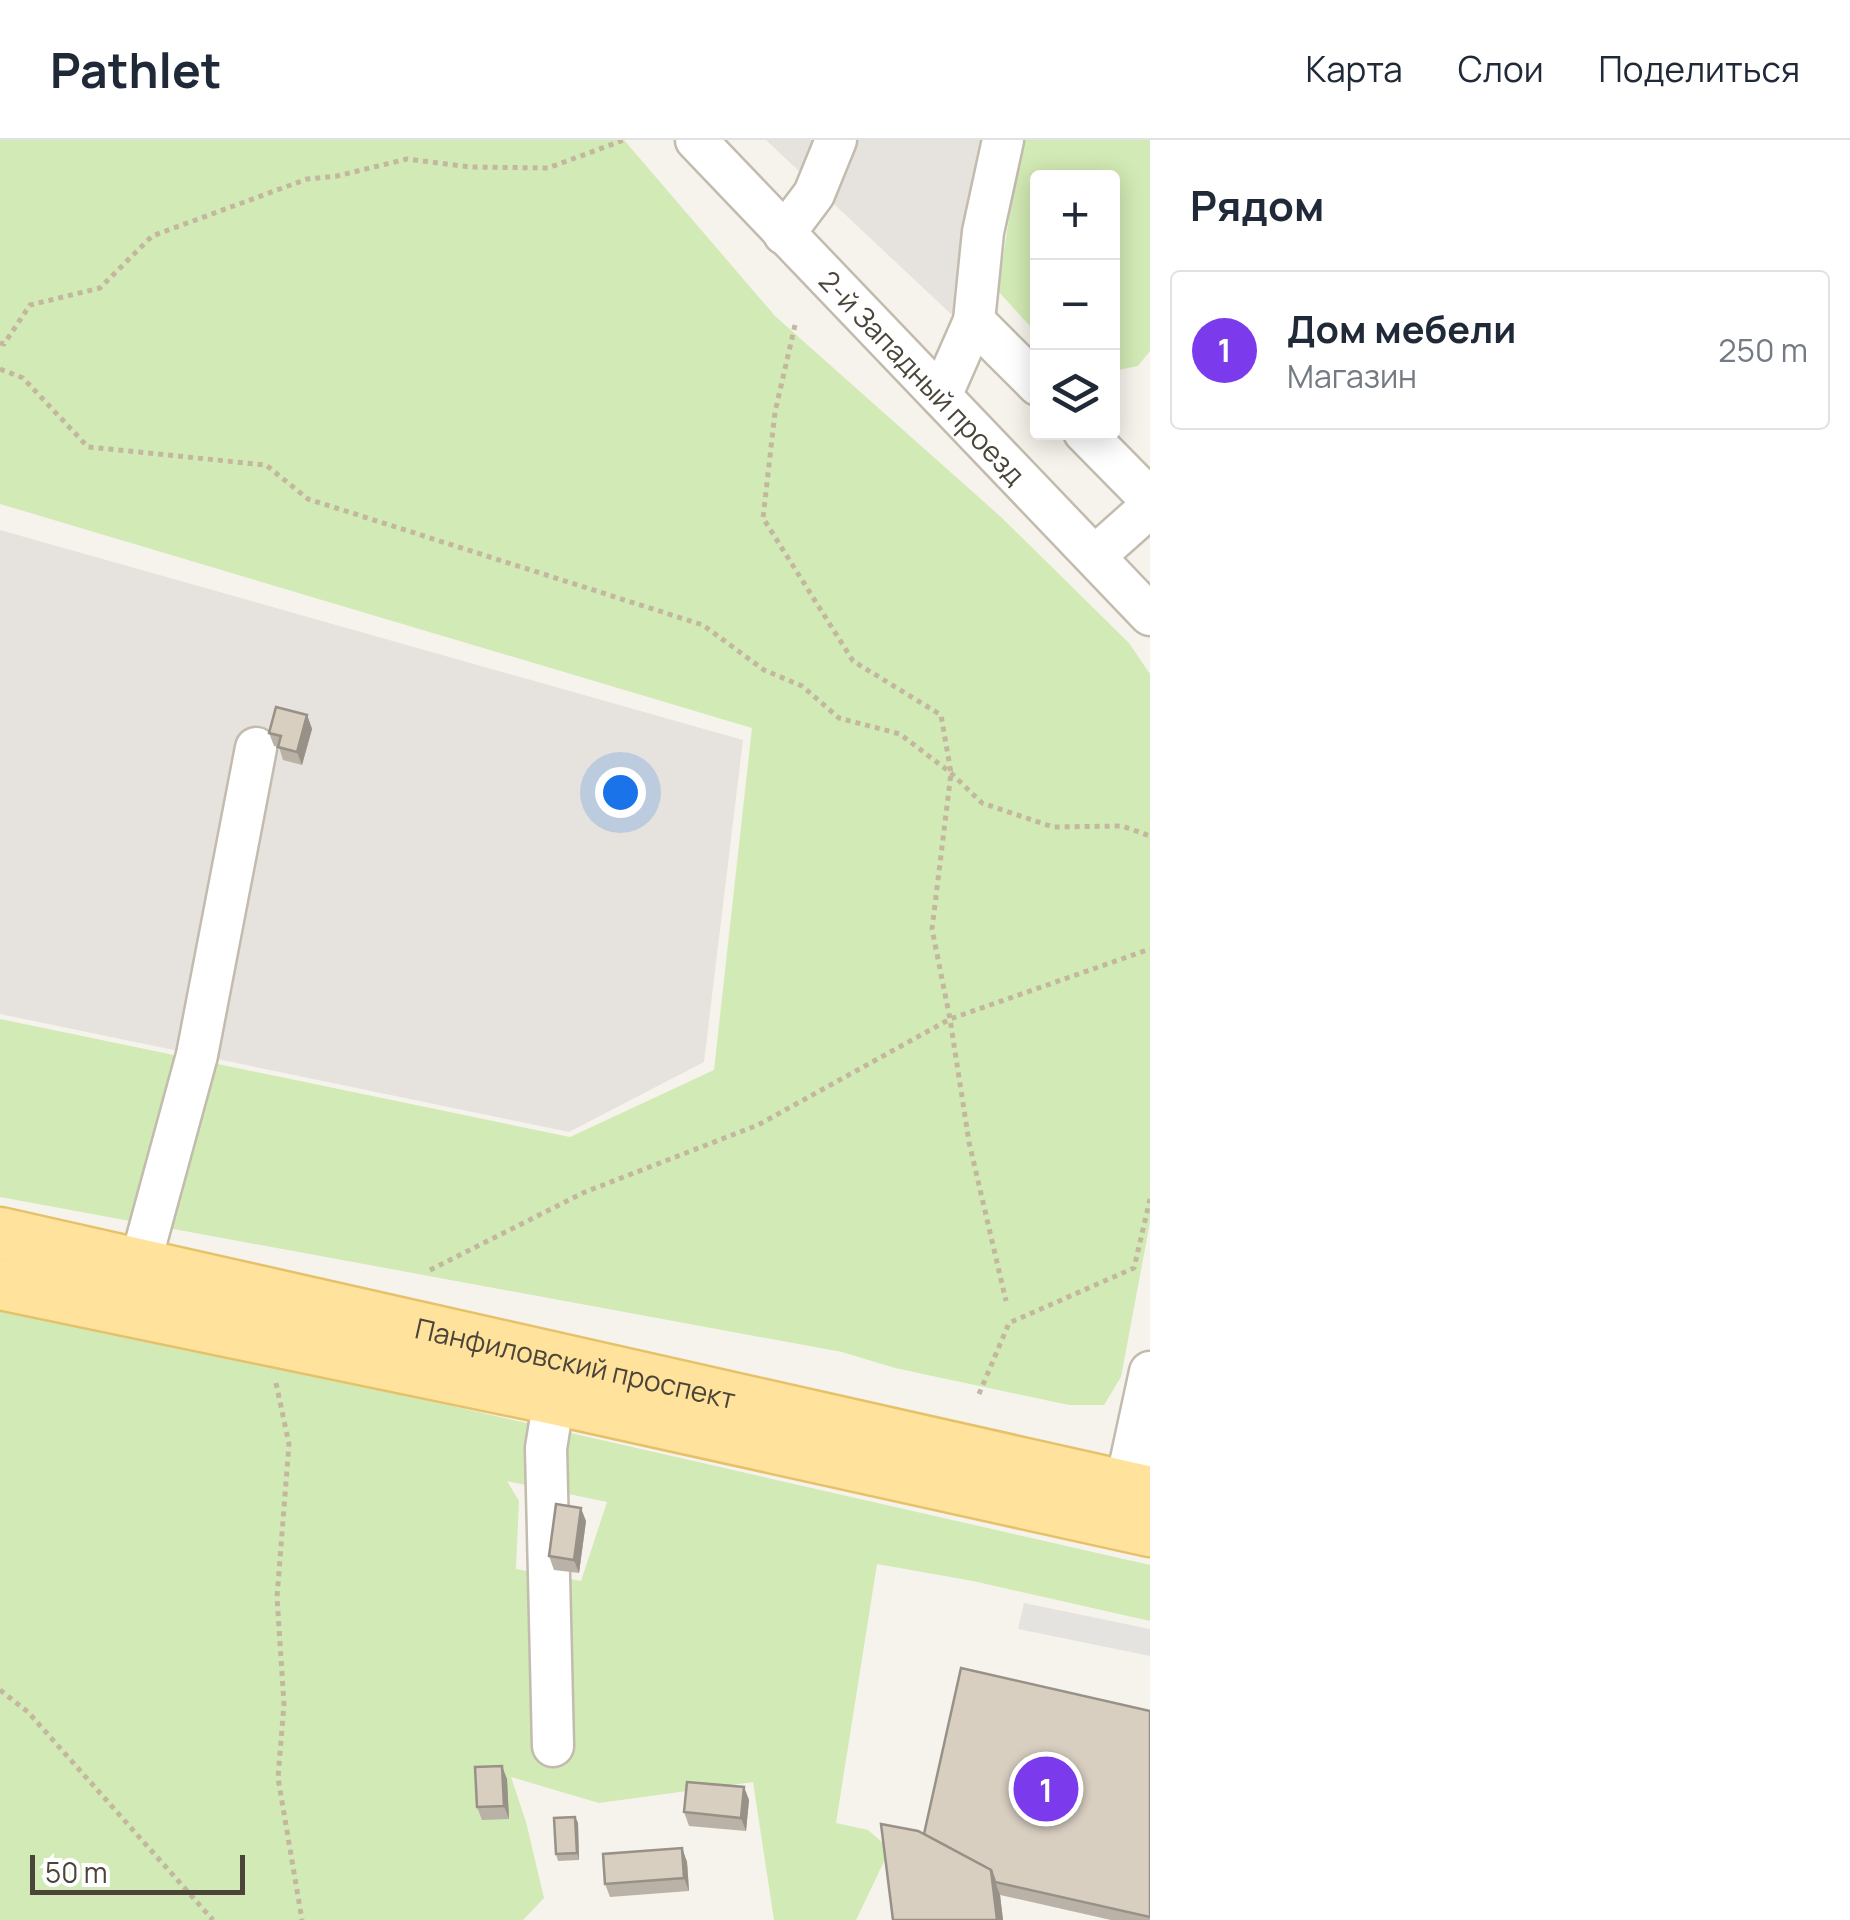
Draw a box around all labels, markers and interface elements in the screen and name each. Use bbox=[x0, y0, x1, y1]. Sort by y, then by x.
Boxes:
text: Pathlet bbox=[50, 37, 222, 102]
text: Карта bbox=[1305, 45, 1403, 93]
text: Слои bbox=[1458, 45, 1544, 93]
text: Поделиться bbox=[1599, 45, 1800, 93]
map controls bbox=[1030, 170, 1120, 440]
button: + bbox=[1030, 170, 1120, 260]
text: Рядом bbox=[1190, 176, 1324, 234]
button: − bbox=[1030, 260, 1120, 350]
street label: 2-й Западный проезд bbox=[811, 262, 1034, 492]
text: Дом мебели bbox=[1287, 302, 1516, 354]
text: 1 bbox=[1217, 328, 1232, 372]
text: 250 m bbox=[1718, 328, 1808, 372]
button: layers bbox=[1030, 350, 1120, 440]
text: Магазин bbox=[1287, 354, 1417, 398]
your location bbox=[595, 767, 646, 818]
street label: Панфиловский проспект bbox=[412, 1308, 739, 1417]
pin: 1 bbox=[1014, 1752, 1078, 1826]
scale bar bbox=[30, 1850, 245, 1894]
text: 50 m bbox=[45, 1853, 108, 1891]

